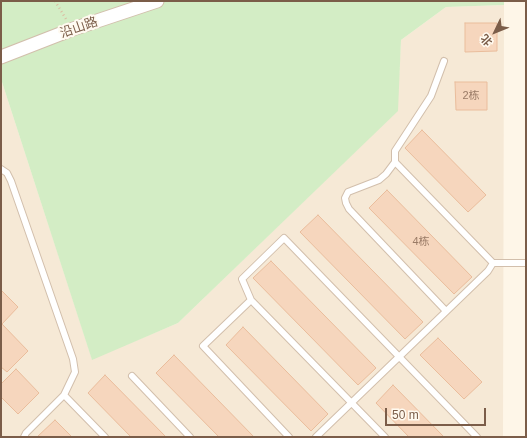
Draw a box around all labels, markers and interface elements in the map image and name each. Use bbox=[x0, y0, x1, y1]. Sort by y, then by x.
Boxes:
north arrow bbox=[475, 12, 515, 52]
street label: 沿山路 bbox=[58, 14, 100, 42]
text: 北 bbox=[478, 32, 494, 48]
house number: 2栋 bbox=[462, 89, 480, 103]
house number: 4栋 bbox=[412, 235, 430, 249]
scale bar bbox=[387, 400, 488, 426]
text: 50 m bbox=[392, 408, 419, 422]

